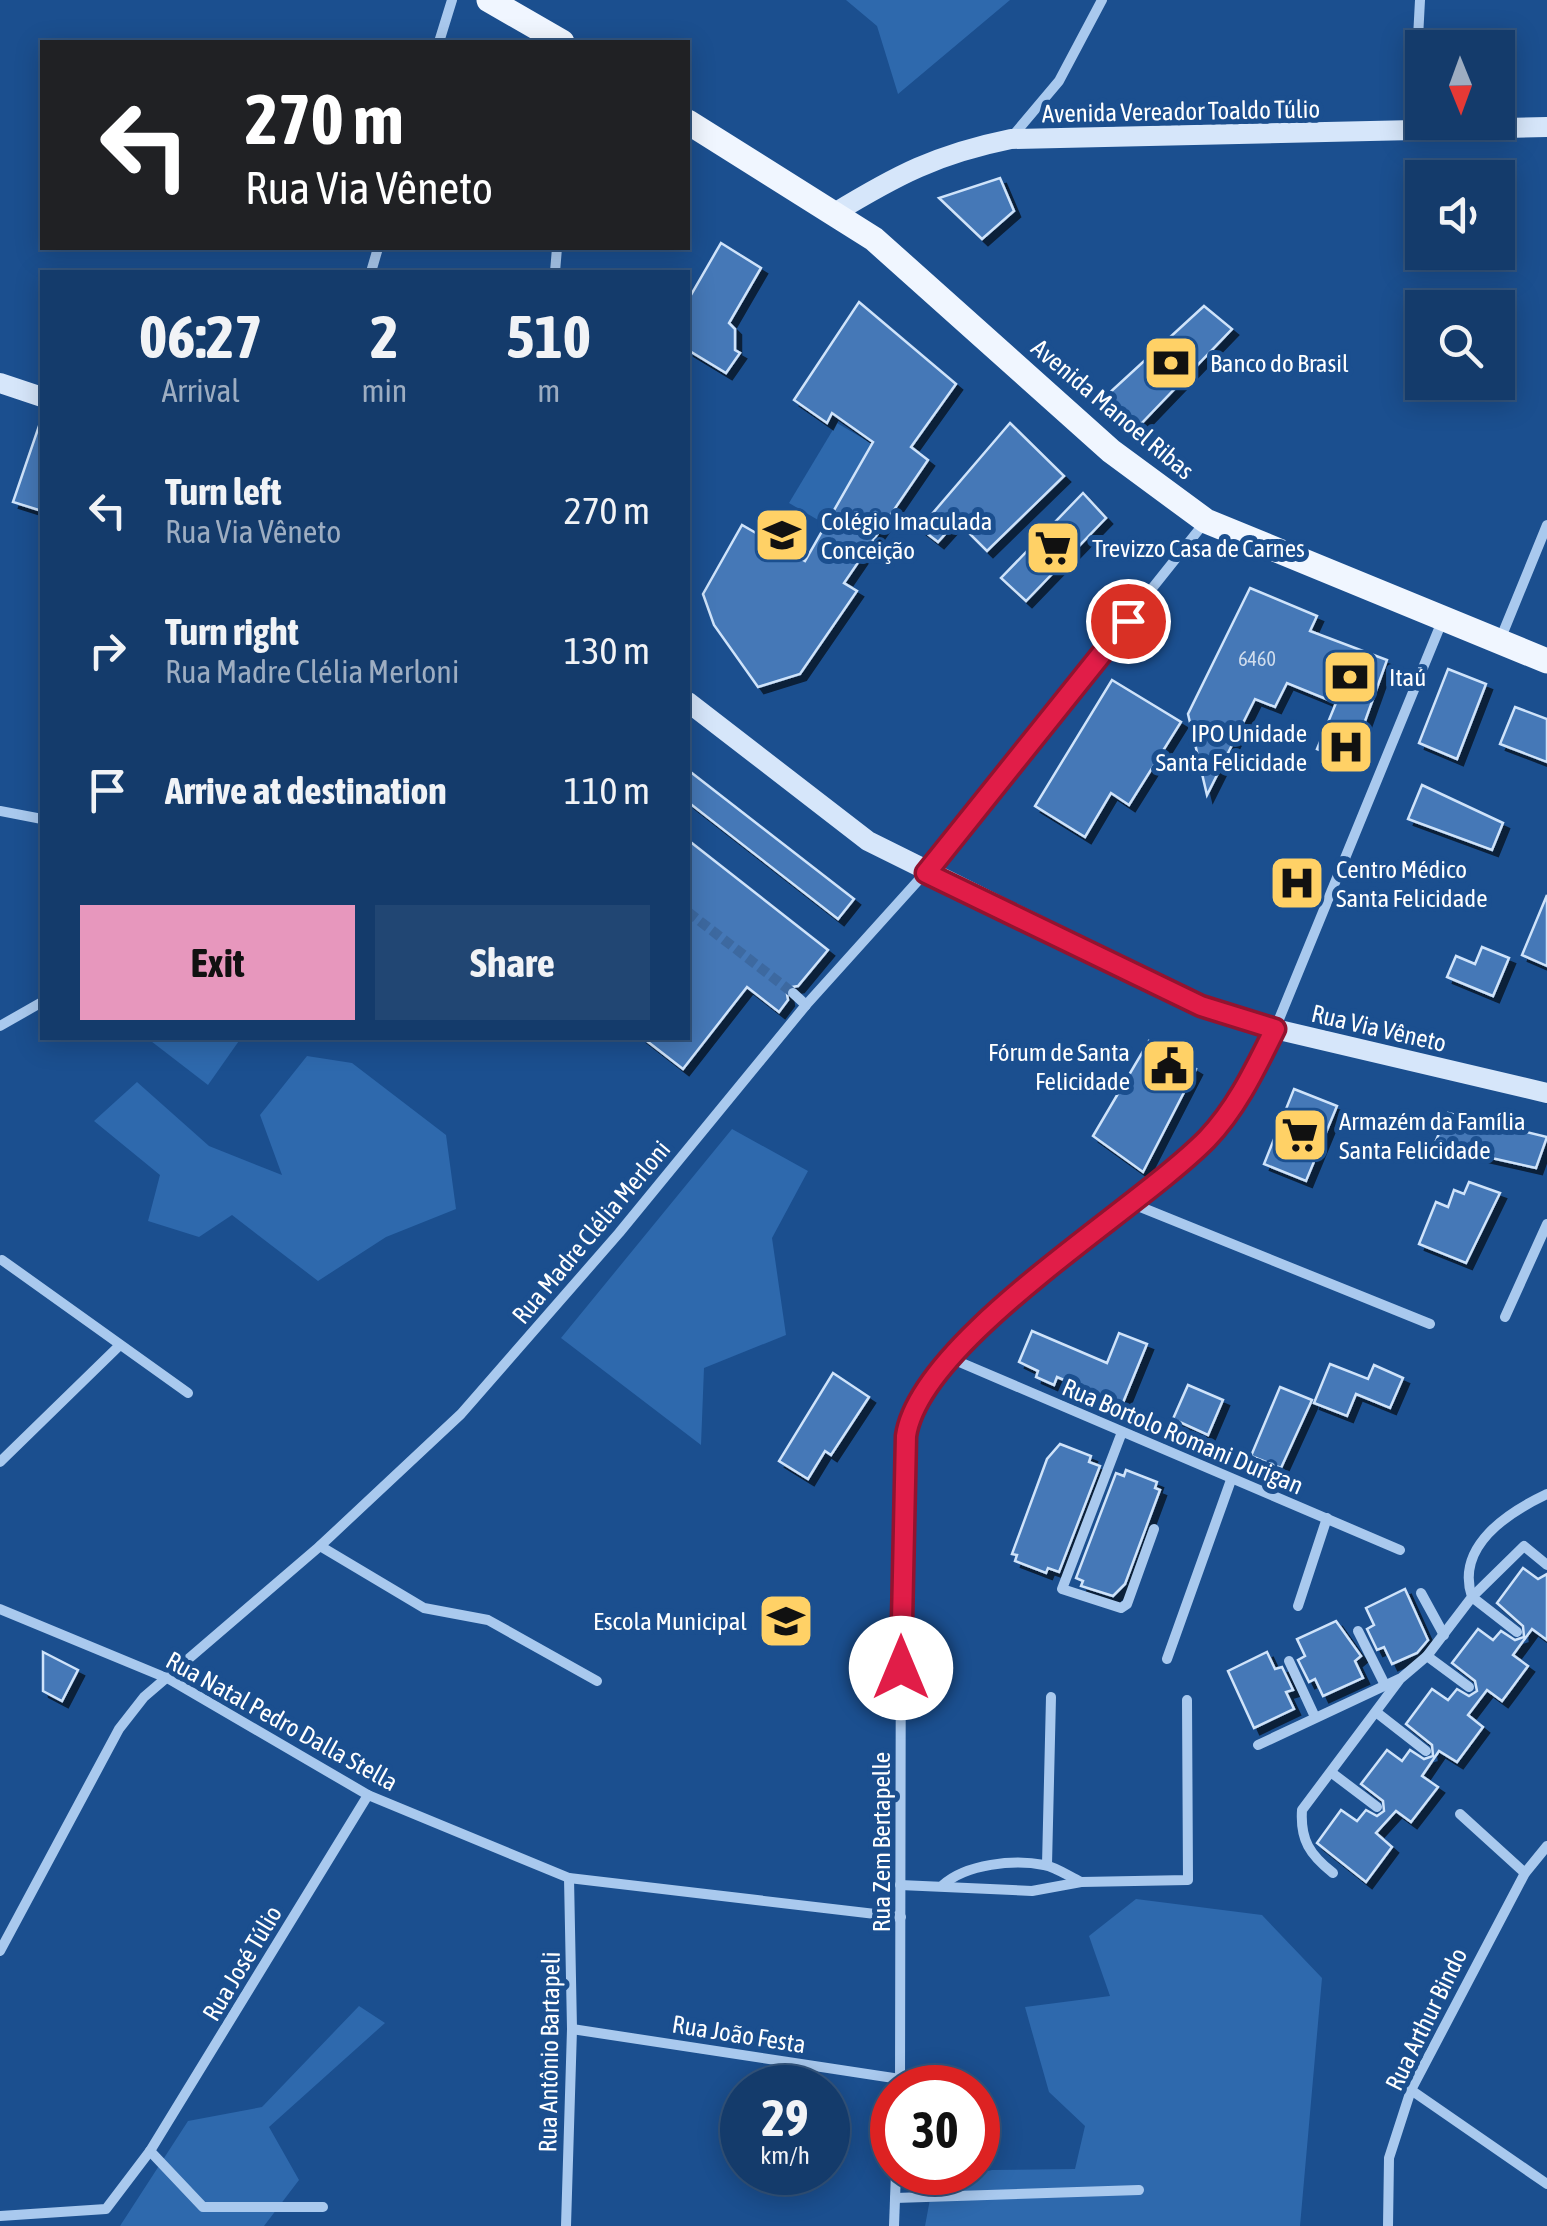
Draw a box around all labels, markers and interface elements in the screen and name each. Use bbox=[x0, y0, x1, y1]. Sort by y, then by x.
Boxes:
north arrow bbox=[1405, 30, 1515, 140]
map controls bbox=[1405, 30, 1515, 400]
text: 270 m bbox=[245, 79, 404, 159]
icon: left bbox=[80, 80, 210, 210]
street label: Avenida Vereador Toaldo Túlio bbox=[1042, 95, 1320, 127]
button: sound bbox=[1405, 160, 1515, 270]
text: Rua Via Vêneto bbox=[245, 162, 493, 214]
button: search bbox=[1405, 290, 1515, 400]
text: 06:27 bbox=[139, 302, 262, 371]
text: 2 bbox=[370, 302, 399, 371]
text: 510 bbox=[506, 302, 591, 371]
street label: Avenida Manoel Ribas bbox=[1026, 333, 1200, 485]
bank icon: Banco do Brasil bbox=[1141, 333, 1201, 393]
place label: Banco do Brasil bbox=[1210, 349, 1349, 377]
text: Arrival bbox=[162, 372, 240, 409]
text: min bbox=[361, 372, 407, 409]
text: m bbox=[537, 372, 560, 409]
text: Turn left bbox=[165, 470, 281, 513]
icon: left bbox=[80, 483, 135, 538]
text: 270 m bbox=[564, 489, 650, 532]
school or university icon: Colégio Imaculada Conceição bbox=[752, 505, 812, 565]
place label: Colégio Imaculada Conceição bbox=[821, 507, 992, 564]
text: Rua Via Vêneto bbox=[165, 513, 341, 550]
supermarket icon: Trevizzo Casa de Carnes bbox=[1023, 518, 1083, 578]
place label: Trevizzo Casa de Carnes bbox=[1092, 534, 1305, 562]
pin bbox=[1086, 579, 1171, 664]
icon: arrive bbox=[1101, 594, 1156, 649]
text: Turn right bbox=[165, 610, 299, 653]
icon: right bbox=[80, 623, 135, 678]
text: 130 m bbox=[564, 629, 650, 672]
house number: 6460 bbox=[1238, 647, 1276, 670]
bank icon: Itaú bbox=[1320, 647, 1380, 707]
text: Rua Madre Clélia Merloni bbox=[165, 653, 459, 690]
place label: Itaú bbox=[1389, 663, 1426, 691]
hospital icon: IPO Unidade Santa Felicidade bbox=[1316, 717, 1376, 777]
place label: IPO Unidade Santa Felicidade bbox=[1156, 719, 1307, 776]
icon: arrive bbox=[80, 763, 135, 818]
text: Arrive at destination bbox=[165, 769, 447, 812]
text: 110 m bbox=[564, 769, 650, 812]
hospital icon: Centro Médico Santa Felicidade bbox=[1267, 853, 1327, 913]
place label: Centro Médico Santa Felicidade bbox=[1336, 855, 1487, 912]
button: Exit bbox=[80, 905, 355, 1020]
button: Share bbox=[375, 905, 650, 1020]
street label: Rua Via Vêneto bbox=[1309, 999, 1449, 1057]
public building icon: Fórum de Santa Felicidade bbox=[1139, 1036, 1199, 1096]
place label: Fórum de Santa Felicidade bbox=[988, 1038, 1130, 1095]
supermarket icon: Armazém da Família Santa Felicidade bbox=[1270, 1105, 1330, 1165]
place label: Armazém da Família Santa Felicidade bbox=[1339, 1107, 1526, 1164]
street label: Rua Madre Clélia Merloni bbox=[506, 1135, 676, 1329]
street label: Rua Bortolo Romani Durigan bbox=[1058, 1373, 1308, 1499]
school or university icon: Escola Municipal bbox=[756, 1591, 816, 1651]
place label: Escola Municipal bbox=[593, 1607, 747, 1635]
position arrow bbox=[849, 1616, 953, 1720]
street label: Rua Natal Pedro Dalla Stella bbox=[161, 1646, 403, 1796]
street label: Rua Zem Bertapelle bbox=[867, 1752, 895, 1932]
street label: Rua José Túlio bbox=[197, 1901, 287, 2025]
street label: Rua Arthur Bindo bbox=[1380, 1943, 1472, 2095]
street label: Rua Antônio Bartapeli bbox=[533, 1951, 565, 2153]
street label: Rua João Festa bbox=[670, 2010, 808, 2058]
speed limit sign: 30 bbox=[870, 2065, 1000, 2195]
text: 29 bbox=[761, 2089, 808, 2147]
text: km/h bbox=[760, 2141, 810, 2169]

